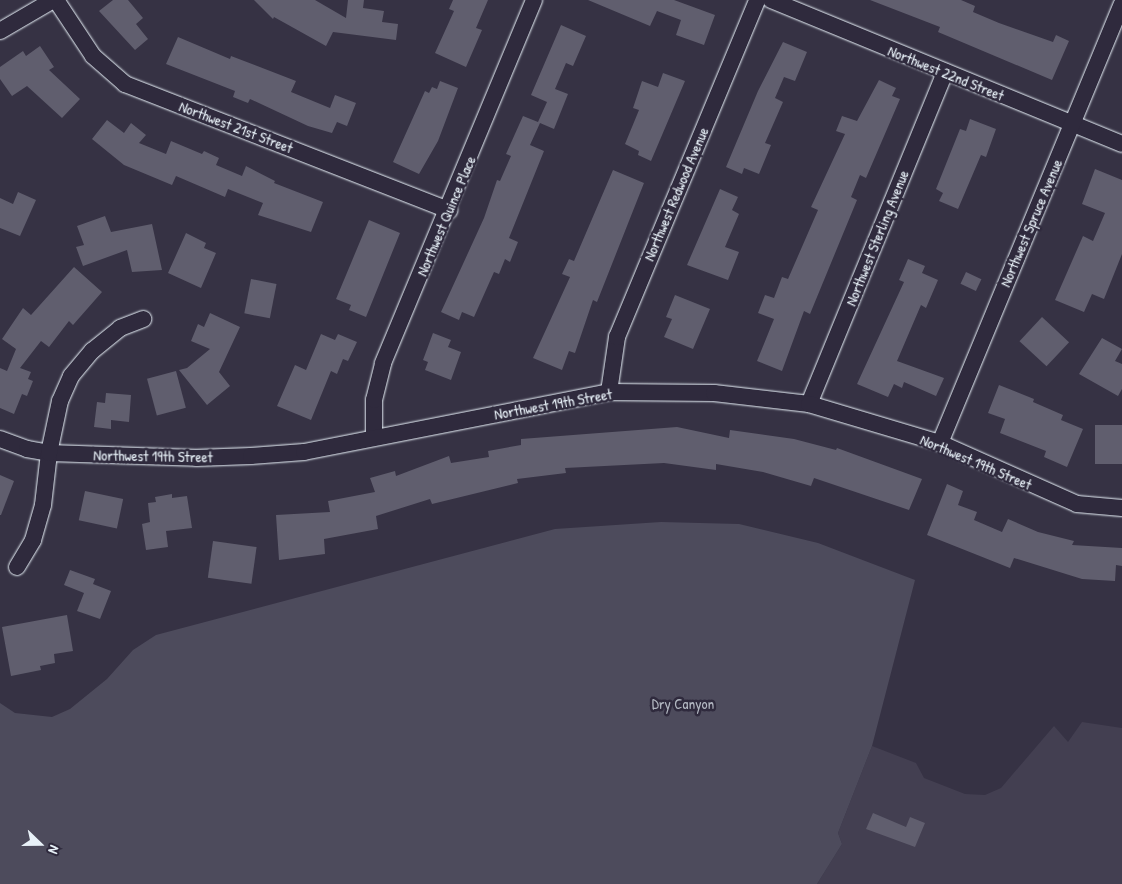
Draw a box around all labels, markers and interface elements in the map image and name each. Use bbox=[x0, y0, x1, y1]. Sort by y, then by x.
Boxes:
street label: Northwest 22nd Street bbox=[885, 42, 1007, 104]
street label: Northwest 21st Street bbox=[177, 97, 295, 157]
street label: Northwest Redwood Avenue bbox=[640, 124, 712, 264]
street label: Northwest Quince Place bbox=[413, 153, 479, 279]
street label: Northwest Spruce Avenue bbox=[996, 156, 1066, 290]
street label: Northwest Sterling Avenue bbox=[842, 168, 912, 308]
street label: Northwest 19th Street bbox=[493, 385, 613, 423]
street label: Northwest 19th Street bbox=[918, 430, 1034, 494]
street label: Northwest 19th Street bbox=[93, 446, 213, 466]
park label: Dry Canyon bbox=[652, 695, 714, 713]
north arrow bbox=[15, 819, 65, 869]
text: N bbox=[44, 843, 65, 857]

